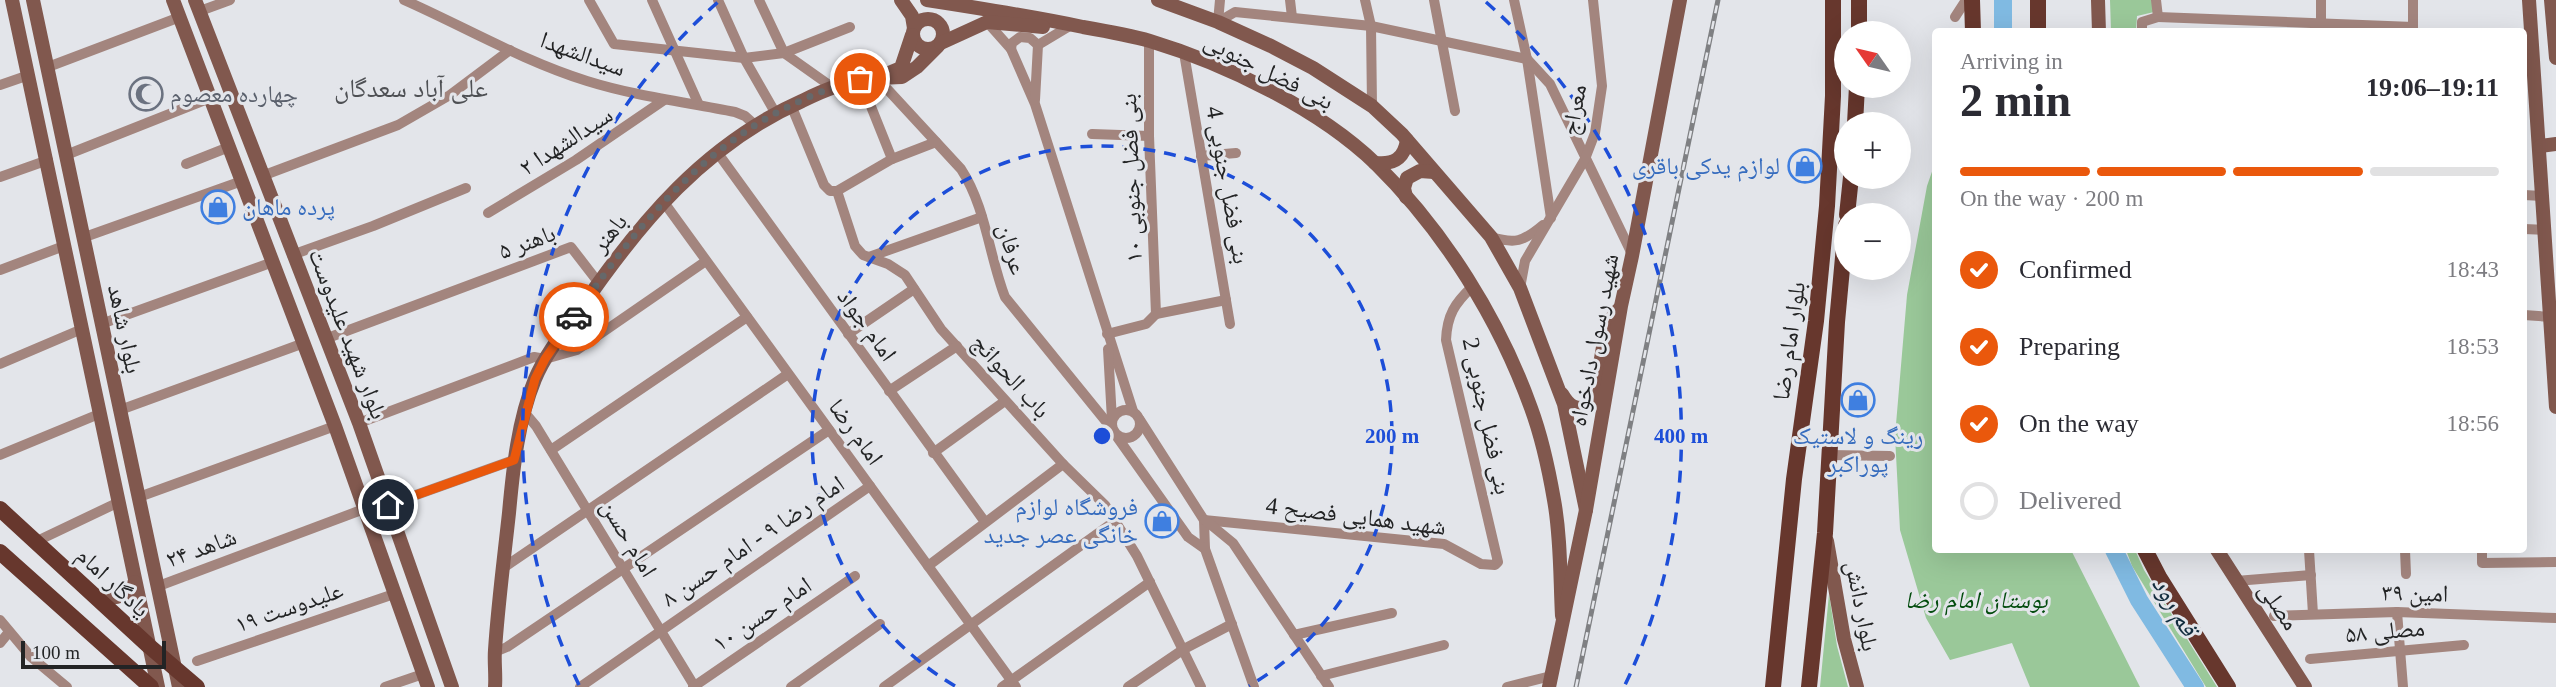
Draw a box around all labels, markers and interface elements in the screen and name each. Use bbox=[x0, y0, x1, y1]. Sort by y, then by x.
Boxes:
north arrow bbox=[1834, 21, 1911, 98]
map controls bbox=[1834, 21, 1911, 280]
street label: سیدالشهدا bbox=[537, 27, 629, 82]
street label: بنی فضل جنوبی bbox=[1200, 27, 1338, 116]
pin bbox=[830, 49, 890, 109]
text: Arriving in bbox=[1960, 49, 2063, 74]
icon: bag bbox=[841, 60, 879, 98]
text: 19:06–19:11 bbox=[2366, 73, 2499, 102]
district label: علی آباد سعدگان bbox=[334, 74, 488, 104]
mosque icon: چهارده معصوم bbox=[127, 75, 165, 113]
text: 2 min bbox=[1960, 75, 2071, 126]
place label: چهارده معصوم bbox=[170, 81, 298, 110]
street label: معراج bbox=[1557, 82, 1593, 138]
street label: بنی فضل جنوبی ۱۰ bbox=[1115, 93, 1148, 263]
street label: سیدالشهدا ۲ bbox=[515, 101, 618, 181]
street label: بنی فضل جنوبی 4 bbox=[1200, 104, 1255, 266]
button: + bbox=[1834, 112, 1911, 189]
shop icon: لوازم یدکی باقری bbox=[1786, 147, 1824, 185]
place label: لوازم یدکی باقری bbox=[1632, 153, 1780, 182]
text: On the way · 200 m bbox=[1960, 186, 2143, 211]
shop icon: پرده ماهان bbox=[199, 188, 237, 226]
place label: پرده ماهان bbox=[242, 194, 335, 221]
button: − bbox=[1834, 203, 1911, 280]
street label: باهنر bbox=[585, 209, 633, 259]
street label: باهنر ۵ bbox=[495, 220, 559, 265]
street label: عرفان bbox=[991, 220, 1032, 278]
street label: بلوار شهید علیدوست bbox=[303, 245, 392, 423]
icon: check bbox=[1960, 251, 1998, 289]
street label: شهید رسول دادخواه bbox=[1565, 252, 1624, 429]
text: Confirmed bbox=[2019, 255, 2132, 284]
text: 18:43 bbox=[2447, 257, 2499, 282]
street label: بلوار امام رضا bbox=[1768, 280, 1813, 402]
street label: بلوار شاهد bbox=[102, 282, 147, 376]
courier bbox=[539, 282, 609, 352]
street label: امام جواد bbox=[830, 284, 902, 368]
icon: car bbox=[555, 298, 593, 336]
icon: check bbox=[1960, 328, 1998, 366]
street label: باب الحوائج bbox=[965, 329, 1055, 425]
text: Preparing bbox=[2019, 332, 2120, 361]
text: 18:53 bbox=[2447, 334, 2499, 359]
street label: بنی فضل جنوبی 2 bbox=[1457, 335, 1516, 497]
shop icon: رینگ و لاستیک پوراکبر bbox=[1839, 381, 1877, 419]
street label: امام رضا bbox=[821, 394, 888, 472]
icon: check bbox=[1960, 405, 1998, 443]
text: On the way bbox=[2019, 409, 2139, 438]
text: 18:56 bbox=[2447, 411, 2499, 436]
place label: رینگ و لاستیک پوراکبر bbox=[1793, 423, 1923, 478]
centre of rings bbox=[1090, 424, 1114, 448]
text: 200 m bbox=[1365, 424, 1420, 448]
text: 400 m bbox=[1654, 424, 1709, 448]
street label: امام رضا ۹ - امام حسن ۸ bbox=[657, 470, 851, 614]
pin bbox=[358, 475, 418, 535]
icon: home bbox=[369, 486, 407, 524]
text: Delivered bbox=[2019, 486, 2122, 515]
street label: شهید همایی فصیح 4 bbox=[1264, 492, 1448, 542]
place label: فروشگاه لوازم خانگی عصر جدید bbox=[984, 494, 1138, 549]
street label: امام حسن bbox=[593, 495, 662, 583]
shop icon: فروشگاه لوازم خانگی عصر جدید bbox=[1143, 502, 1181, 540]
street label: شاهد ۲۴ bbox=[162, 523, 240, 573]
street label: یادگار امام bbox=[69, 542, 155, 624]
street label: بلوار دانش bbox=[1840, 559, 1883, 654]
water label: قم رود bbox=[2144, 571, 2206, 645]
street label: امام حسن ۱۰ bbox=[708, 572, 818, 659]
street label: علیدوست ۱۹ bbox=[232, 576, 346, 638]
street label: مصلی bbox=[2253, 577, 2304, 635]
street label: امین ۳۹ bbox=[2381, 579, 2449, 608]
park label: بوستان امام رضا bbox=[1904, 587, 2048, 616]
street label: مصلی ۵۸ bbox=[2344, 615, 2426, 648]
scale bar bbox=[21, 638, 166, 670]
text: 100 m bbox=[32, 642, 80, 663]

